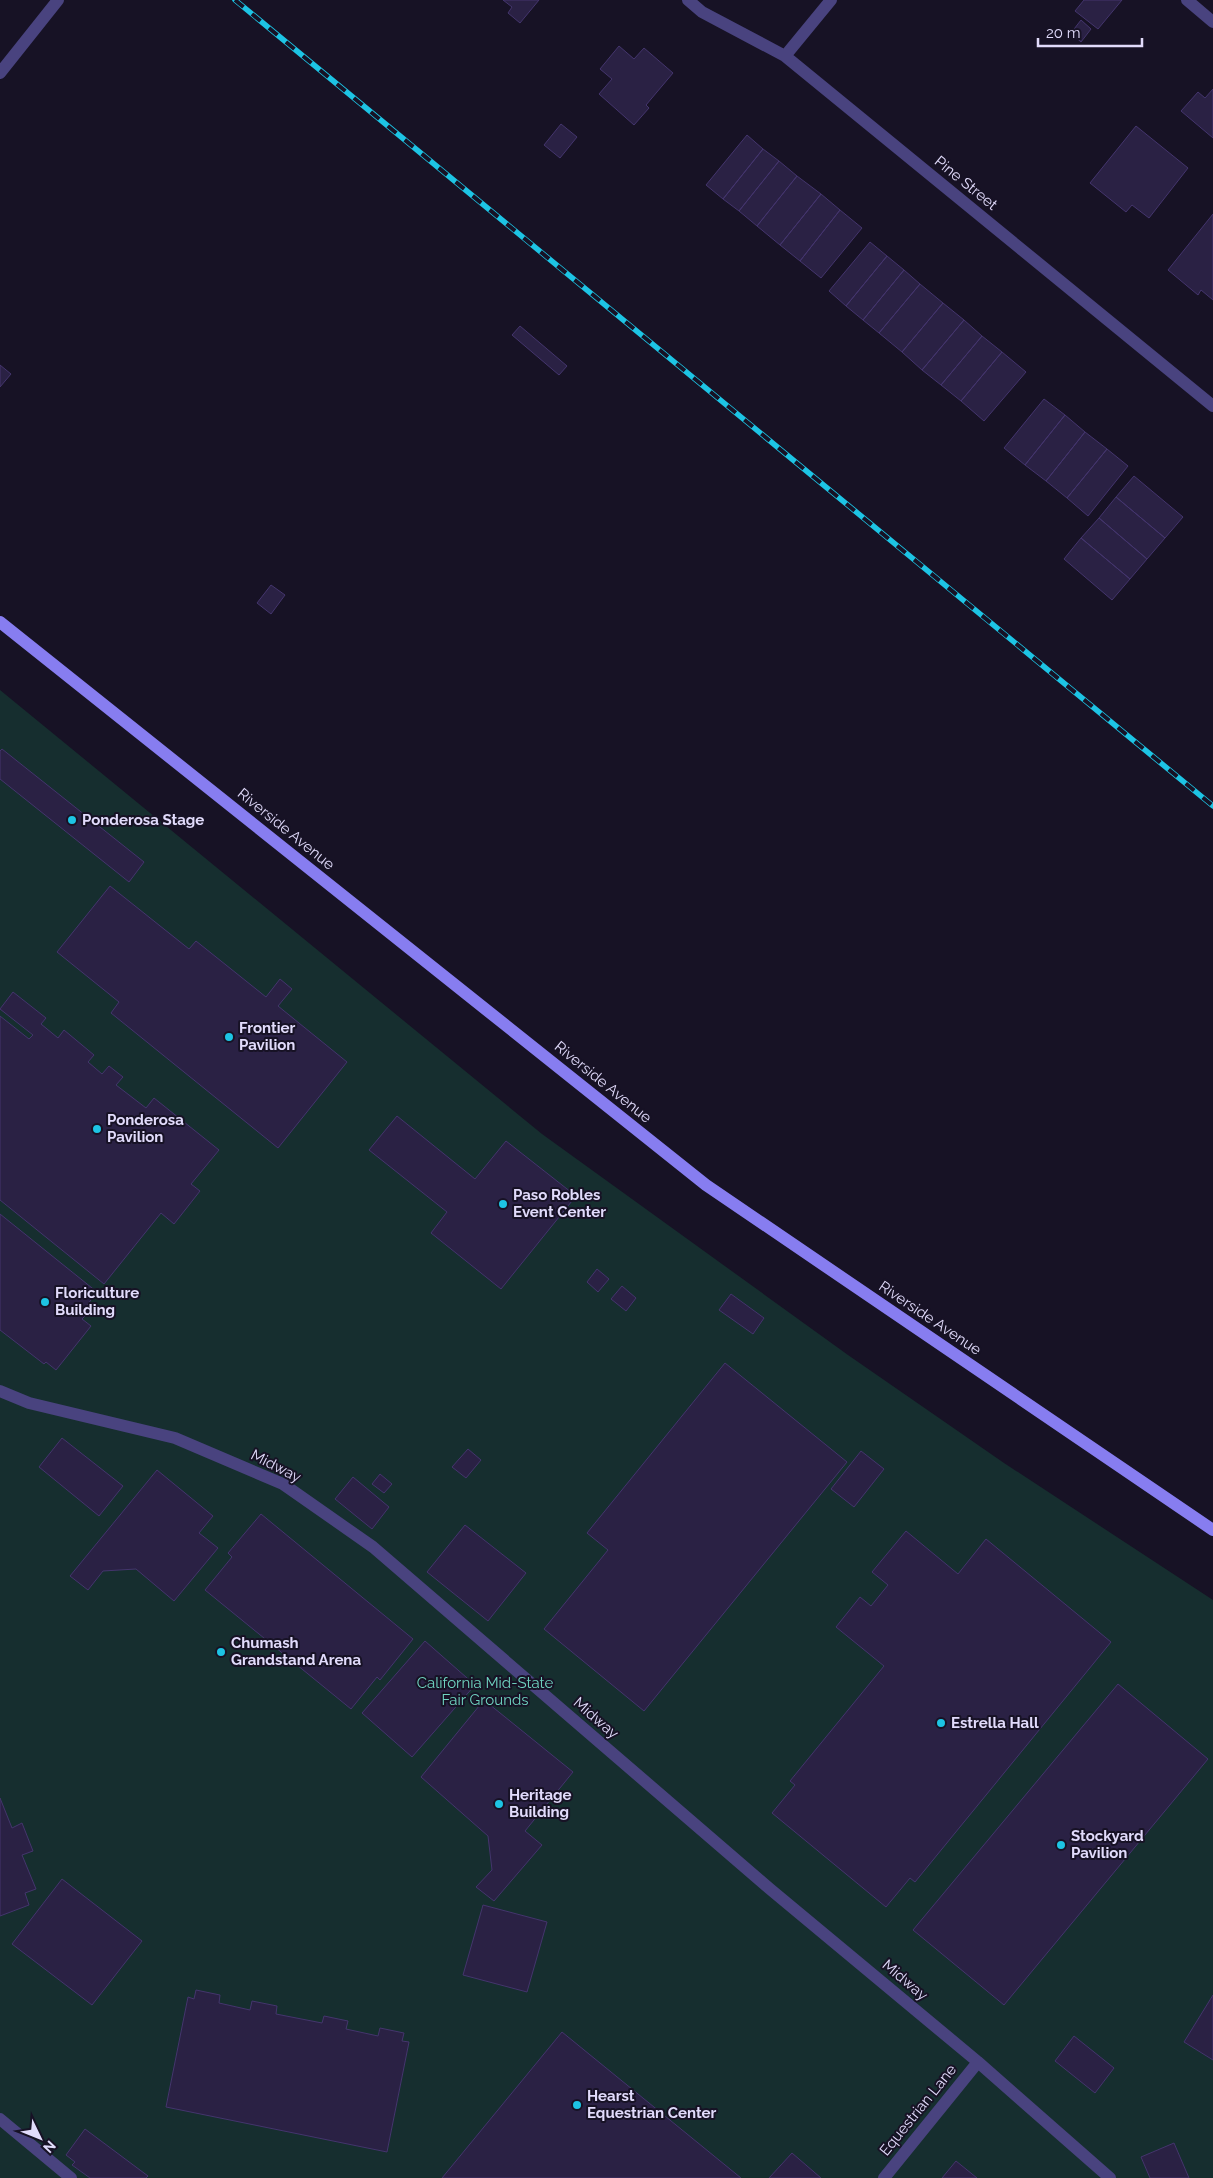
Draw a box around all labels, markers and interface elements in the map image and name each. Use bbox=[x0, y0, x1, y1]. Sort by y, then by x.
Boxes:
scale bar bbox=[1038, 15, 1142, 47]
text: 20 m bbox=[1046, 24, 1081, 42]
street label: Pine Street bbox=[931, 152, 1001, 214]
street label: Riverside Avenue bbox=[234, 784, 338, 874]
place label: Ponderosa Stage bbox=[82, 811, 204, 829]
marker: Ponderosa Stage bbox=[66, 814, 78, 826]
place label: Frontier Pavilion bbox=[239, 1019, 296, 1054]
marker: Frontier Pavilion bbox=[223, 1031, 235, 1043]
street label: Riverside Avenue bbox=[551, 1037, 655, 1127]
place label: Ponderosa Pavilion bbox=[107, 1111, 184, 1146]
marker: Ponderosa Pavilion bbox=[91, 1123, 103, 1135]
place label: Paso Robles Event Center bbox=[513, 1186, 606, 1221]
marker: Paso Robles Event Center bbox=[497, 1198, 509, 1210]
street label: Riverside Avenue bbox=[875, 1277, 985, 1359]
place label: Floriculture Building bbox=[55, 1284, 139, 1319]
marker: Floriculture Building bbox=[39, 1296, 51, 1308]
street label: Midway bbox=[248, 1446, 304, 1486]
place label: Chumash Grandstand Arena bbox=[231, 1634, 361, 1669]
marker: Chumash Grandstand Arena bbox=[215, 1646, 227, 1658]
park label: California Mid-State Fair Grounds bbox=[417, 1674, 553, 1709]
street label: Midway bbox=[570, 1694, 622, 1742]
place label: Estrella Hall bbox=[951, 1714, 1039, 1732]
marker: Estrella Hall bbox=[935, 1717, 947, 1729]
place label: Heritage Building bbox=[509, 1786, 572, 1821]
marker: Heritage Building bbox=[493, 1798, 505, 1810]
place label: Stockyard Pavilion bbox=[1071, 1827, 1144, 1862]
marker: Stockyard Pavilion bbox=[1055, 1839, 1067, 1851]
street label: Midway bbox=[879, 1956, 931, 2004]
street label: Equestrian Lane bbox=[876, 2061, 960, 2159]
place label: Hearst Equestrian Center bbox=[587, 2087, 717, 2122]
marker: Hearst Equestrian Center bbox=[571, 2099, 583, 2111]
north arrow bbox=[15, 2113, 65, 2163]
text: N bbox=[40, 2138, 59, 2156]

